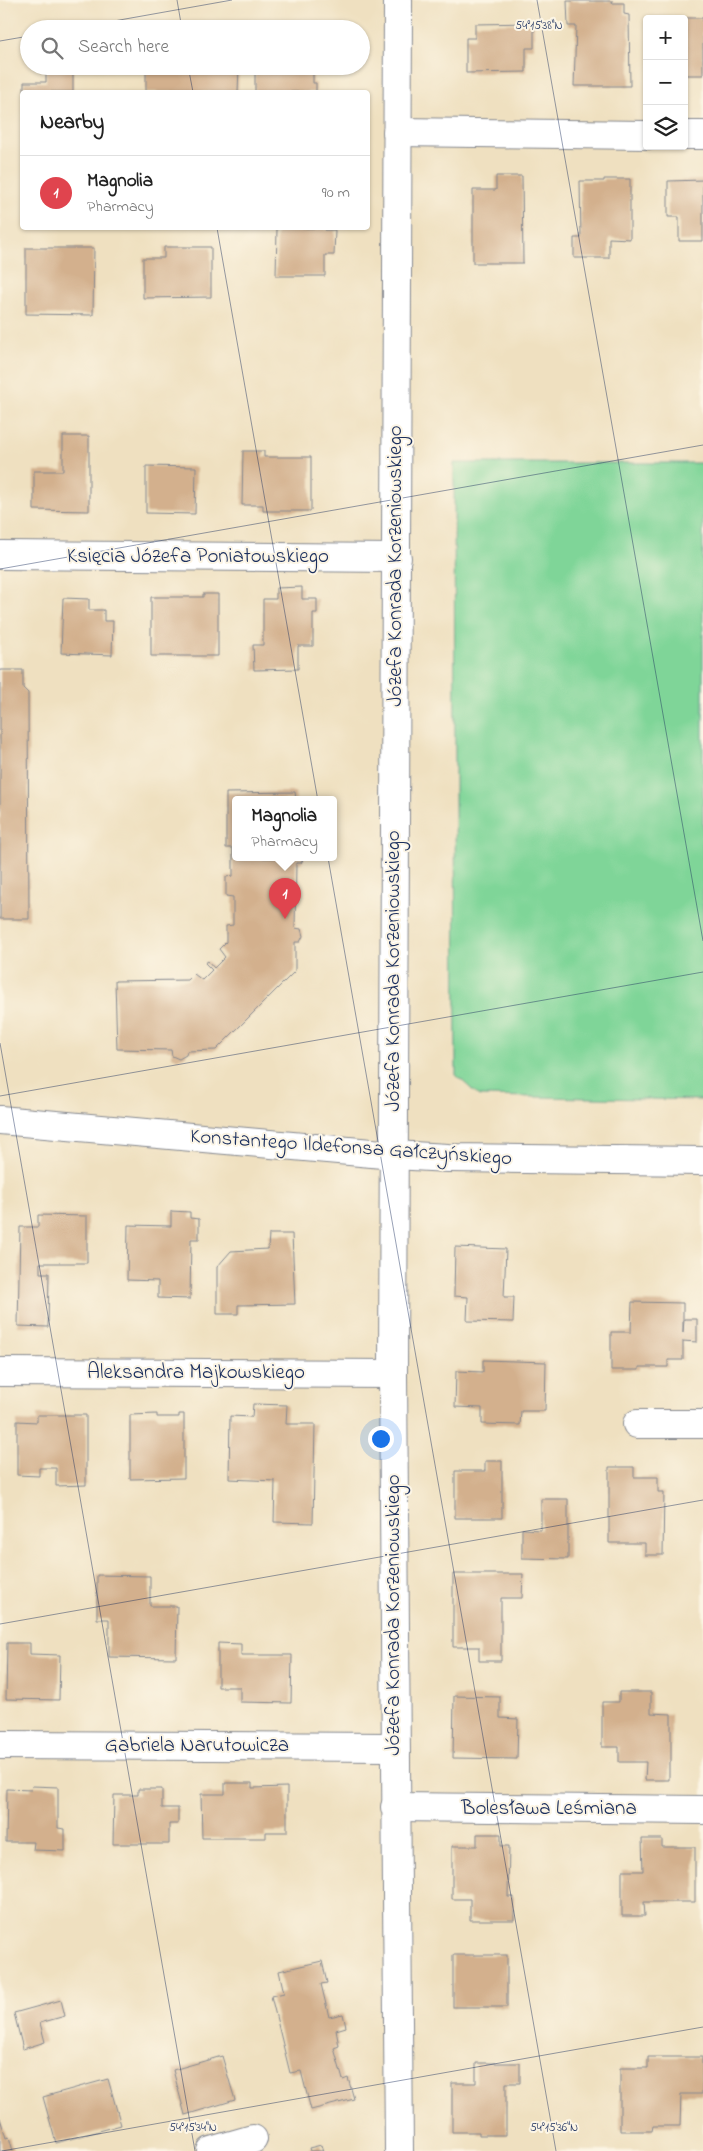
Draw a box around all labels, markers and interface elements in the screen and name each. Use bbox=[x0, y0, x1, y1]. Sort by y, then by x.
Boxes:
map controls bbox=[643, 15, 688, 150]
button: + bbox=[643, 15, 688, 60]
text: 54°15'38"N bbox=[515, 17, 563, 35]
search box bbox=[20, 20, 370, 75]
icon: search bbox=[38, 34, 66, 62]
text: Search here bbox=[78, 34, 169, 61]
button: − bbox=[643, 60, 688, 105]
button: layers bbox=[643, 105, 688, 150]
text: Nearby bbox=[40, 108, 104, 138]
text: Magnolia bbox=[87, 168, 153, 195]
text: 1 bbox=[53, 181, 59, 205]
text: 90 m bbox=[322, 181, 350, 205]
text: Pharmacy bbox=[87, 195, 154, 219]
street label: Józefa Konrada Korzeniowskiego bbox=[381, 425, 413, 707]
street label: Księcia Józefa Poniatowskiego bbox=[67, 542, 329, 574]
popup bbox=[232, 796, 337, 861]
text: Magnolia bbox=[251, 803, 317, 830]
text: Pharmacy bbox=[251, 830, 318, 854]
street label: Józefa Konrada Korzeniowskiego bbox=[379, 830, 411, 1112]
pin: 1 bbox=[269, 878, 301, 919]
street label: Konstantego Ildefonsa Gałczyńskiego bbox=[189, 1122, 513, 1176]
street label: Aleksandra Majkowskiego bbox=[87, 1358, 305, 1390]
your location bbox=[368, 1426, 394, 1452]
street label: Józefa Konrada Korzeniowskiego bbox=[379, 1474, 411, 1756]
street label: Gabriela Narutowicza bbox=[105, 1731, 289, 1761]
street label: Bolesława Leśmiana bbox=[460, 1794, 637, 1824]
text: 54°15'34"N bbox=[169, 2119, 217, 2137]
text: 54°15'36"N bbox=[530, 2119, 578, 2137]

